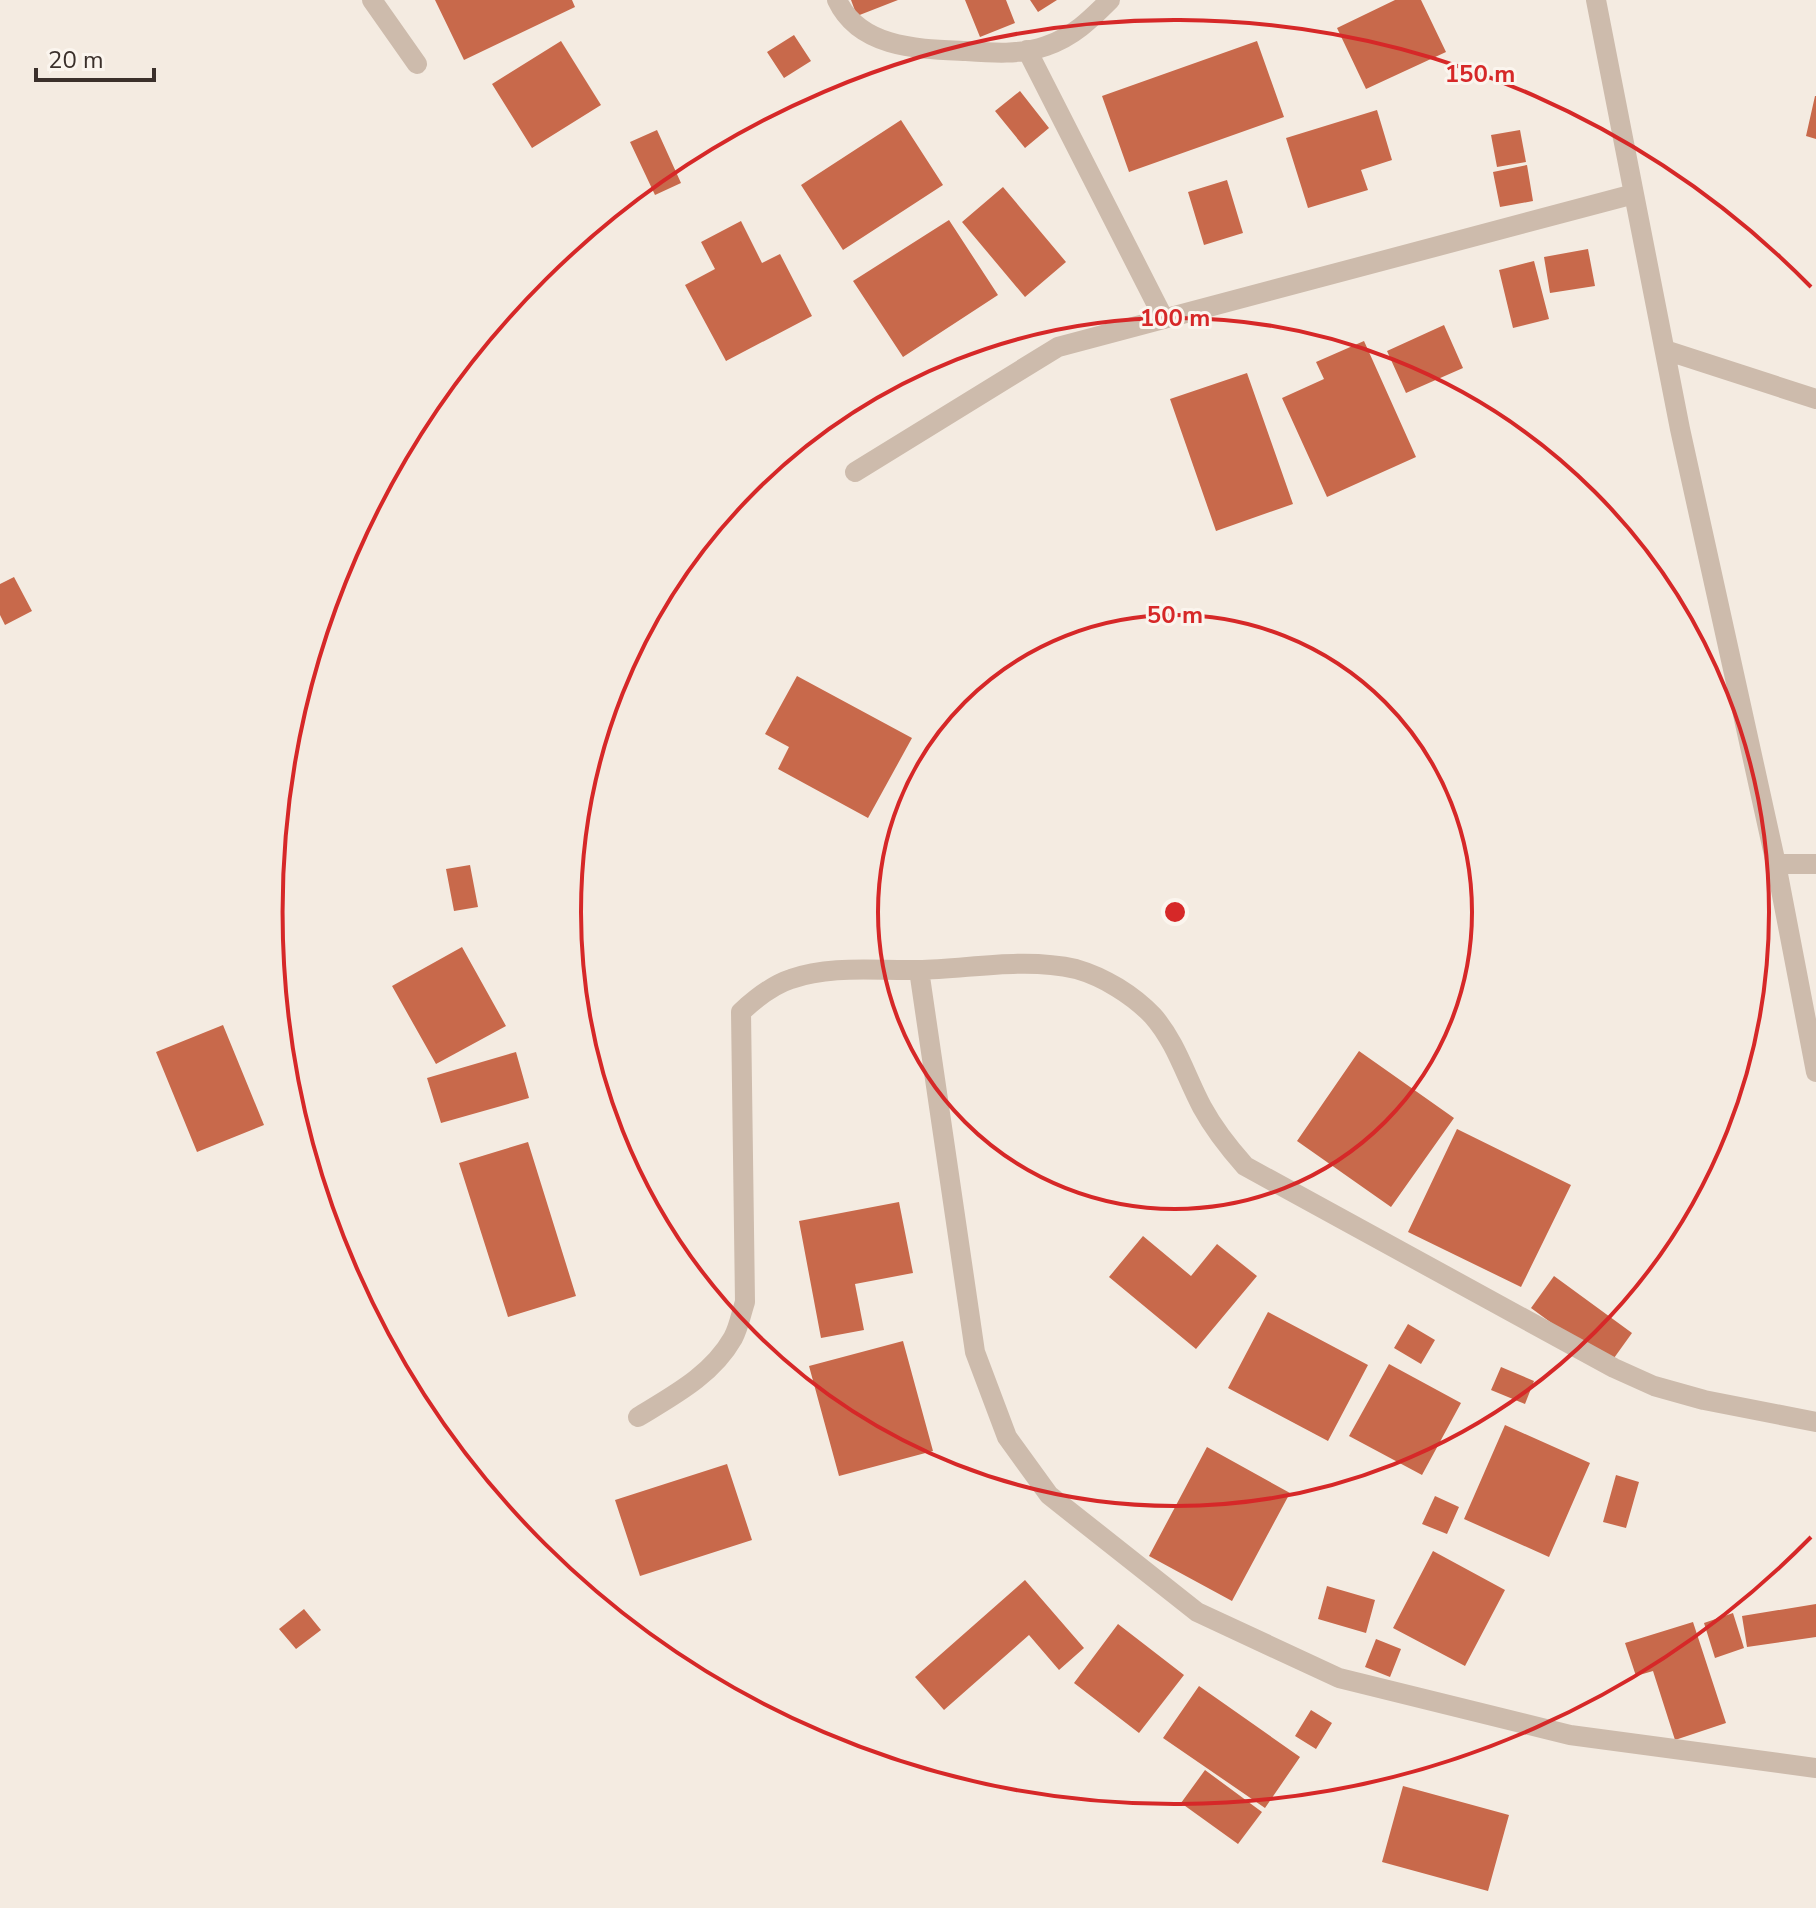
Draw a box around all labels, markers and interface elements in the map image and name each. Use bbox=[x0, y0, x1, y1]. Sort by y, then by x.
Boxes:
scale bar bbox=[36, 32, 154, 82]
text: 20 m bbox=[48, 44, 104, 76]
text: 150 m bbox=[1445, 58, 1515, 90]
text: 100 m bbox=[1140, 302, 1210, 334]
text: 50 m bbox=[1147, 599, 1203, 631]
centre of rings bbox=[1161, 898, 1189, 926]

